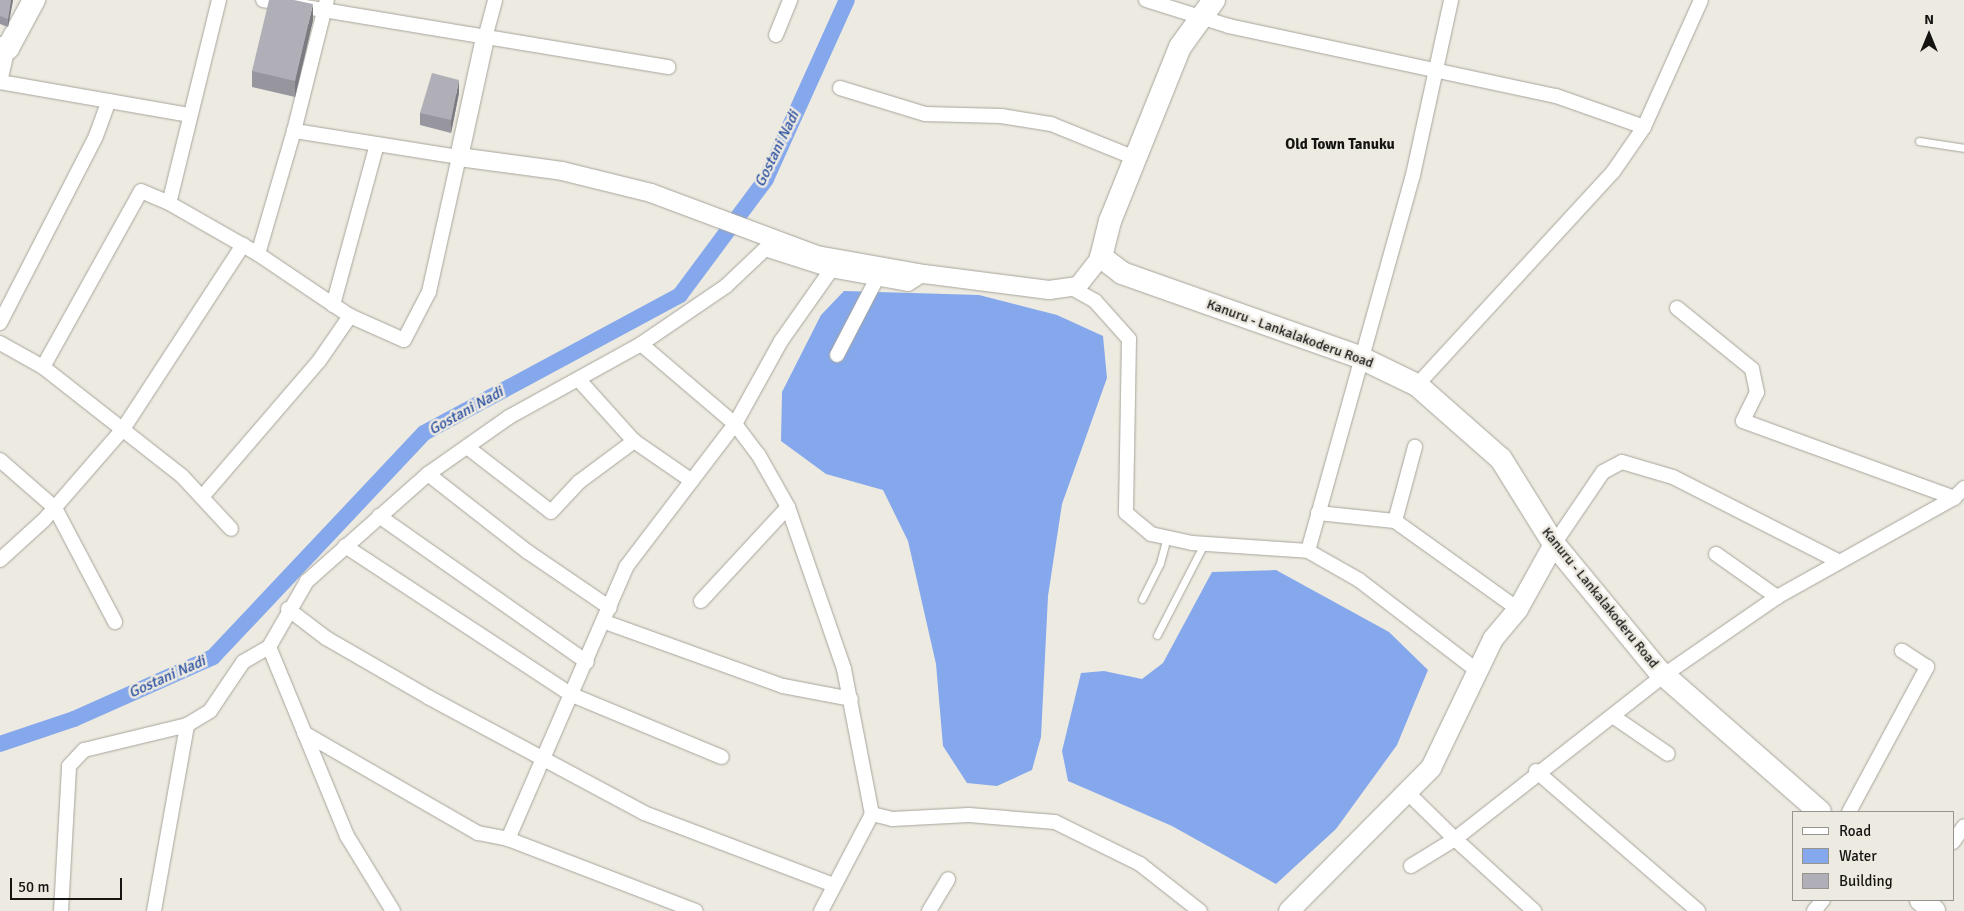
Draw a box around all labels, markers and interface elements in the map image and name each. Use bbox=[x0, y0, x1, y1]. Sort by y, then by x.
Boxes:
north arrow bbox=[1904, 10, 1954, 60]
text: N bbox=[1924, 11, 1934, 28]
water label: Gostani Nadi bbox=[751, 108, 803, 190]
district label: Old Town Tanuku bbox=[1285, 136, 1395, 154]
street label: Kanuru - Lankalakoderu Road bbox=[1204, 296, 1376, 372]
water label: Gostani Nadi bbox=[426, 383, 506, 439]
street label: Kanuru - Lankalakoderu Road bbox=[1538, 524, 1662, 672]
water label: Gostani Nadi bbox=[126, 652, 208, 702]
legend bbox=[1792, 811, 1954, 901]
text: Road bbox=[1839, 822, 1871, 840]
text: Water bbox=[1839, 847, 1877, 865]
scale bar bbox=[12, 868, 125, 900]
text: Building bbox=[1839, 872, 1893, 890]
text: 50 m bbox=[18, 878, 49, 896]

